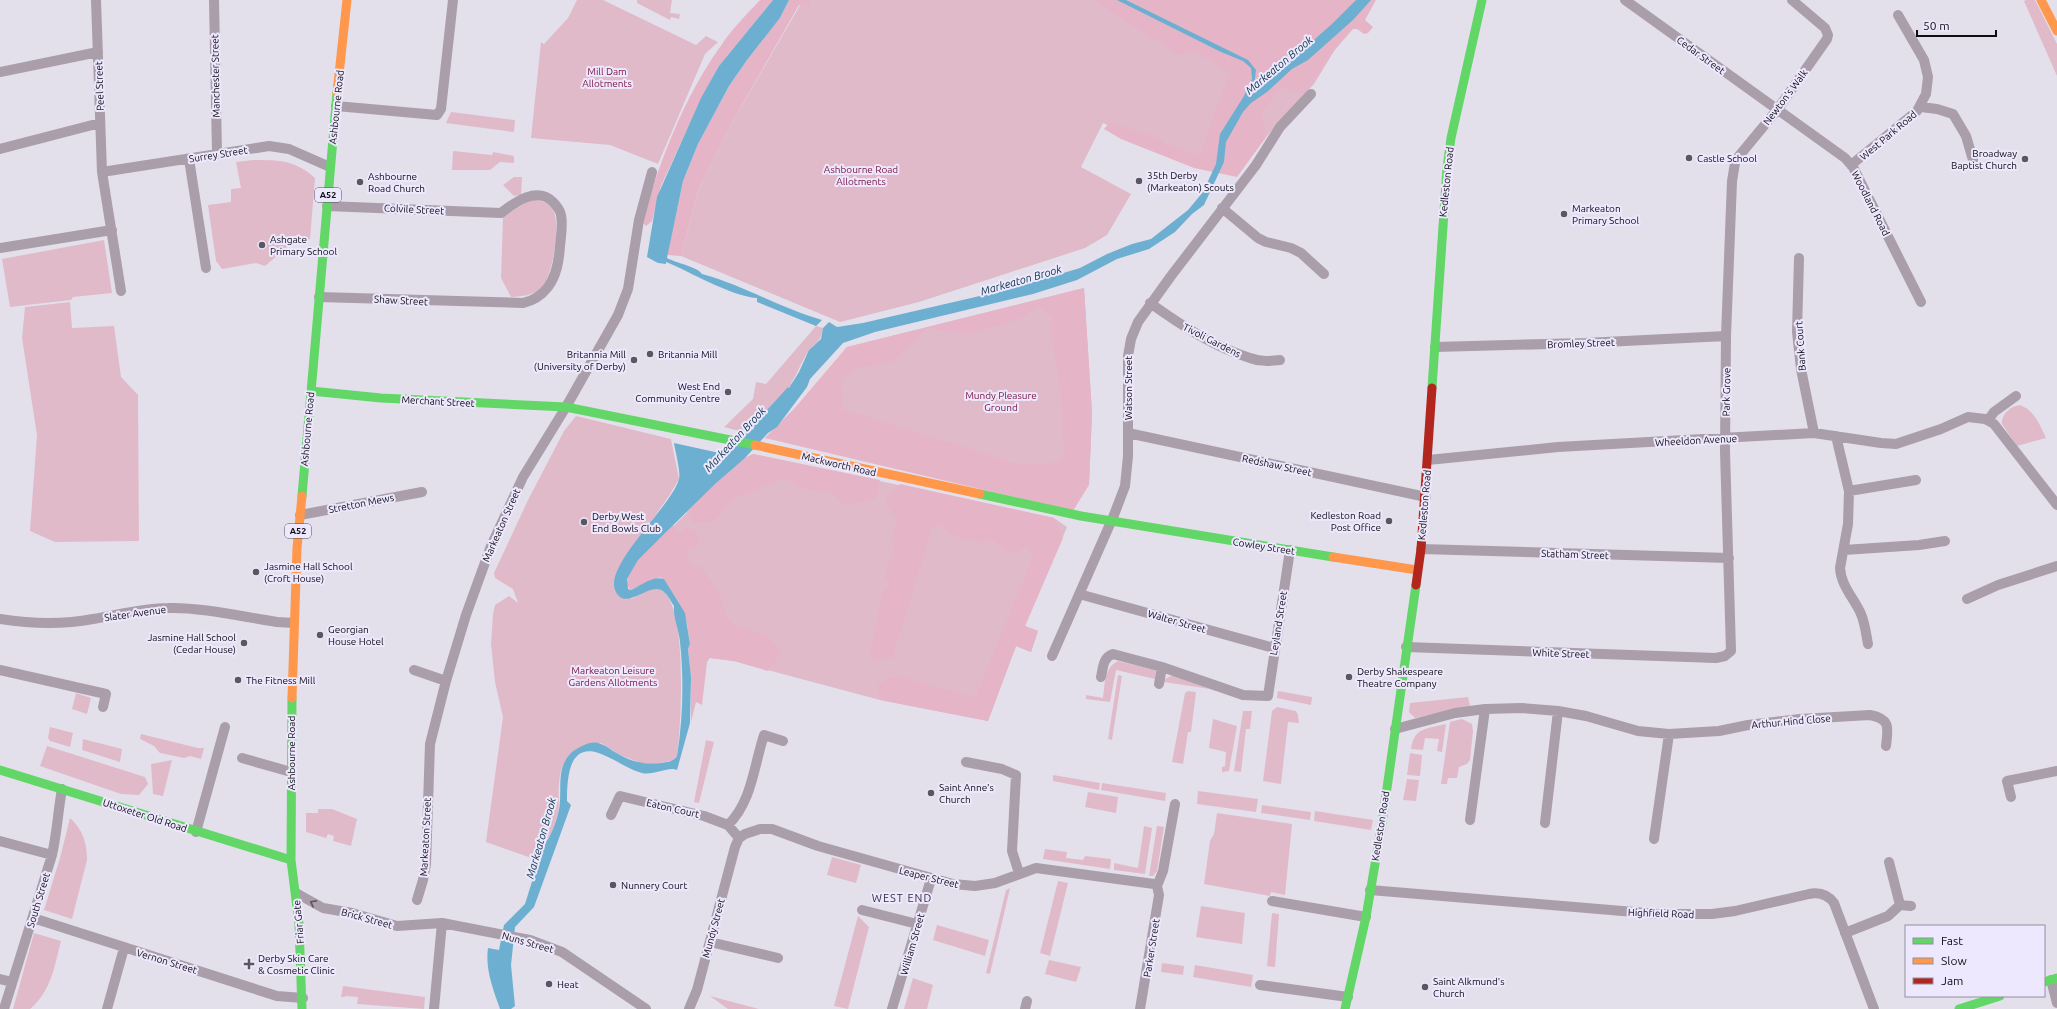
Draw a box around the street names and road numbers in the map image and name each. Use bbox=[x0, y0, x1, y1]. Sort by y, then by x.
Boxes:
street label: Manchester Street bbox=[209, 34, 222, 118]
street label: Cedar Street bbox=[1675, 34, 1727, 77]
street label: Peel Street bbox=[93, 61, 106, 111]
street label: Newton's Walk bbox=[1761, 67, 1810, 127]
street label: Ashbourne Road bbox=[327, 69, 346, 145]
street label: West Park Road bbox=[1858, 108, 1919, 162]
street label: Surrey Street bbox=[188, 144, 248, 165]
street label: Kedleston Road bbox=[1437, 146, 1456, 218]
street label: Woodland Road bbox=[1849, 169, 1892, 238]
road number: A52 bbox=[315, 188, 341, 202]
street label: Colvile Street bbox=[384, 202, 444, 217]
street label: Shaw Street bbox=[374, 294, 428, 307]
street label: Tivoli Gardens bbox=[1181, 321, 1242, 360]
street label: Bank Court bbox=[1793, 321, 1808, 371]
street label: Bromley Street bbox=[1547, 337, 1615, 350]
street label: Watson Street bbox=[1123, 356, 1134, 420]
street label: Park Grove bbox=[1721, 368, 1732, 416]
street label: Ashbourne Road bbox=[299, 391, 316, 467]
street label: Merchant Street bbox=[401, 394, 475, 409]
street label: Wheeldon Avenue bbox=[1655, 433, 1737, 448]
street label: Mackworth Road bbox=[801, 451, 877, 478]
street label: Redshaw Street bbox=[1241, 453, 1313, 478]
street label: Kedleston Road bbox=[1416, 469, 1433, 541]
street label: Markeaton Street bbox=[480, 487, 523, 563]
street label: Stretton Mews bbox=[327, 492, 395, 515]
road number: A52 bbox=[285, 524, 311, 538]
street label: Cowley Street bbox=[1232, 536, 1296, 557]
street label: Statham Street bbox=[1541, 548, 1609, 561]
street label: Leyland Street bbox=[1268, 590, 1289, 656]
street label: Slater Avenue bbox=[103, 604, 167, 623]
street label: Walter Street bbox=[1146, 608, 1207, 635]
street label: White Street bbox=[1532, 647, 1590, 660]
street label: Arthur Hind Close bbox=[1751, 713, 1831, 730]
street label: Ashbourne Road bbox=[286, 716, 297, 790]
street label: Kedleston Road bbox=[1370, 790, 1391, 862]
street label: Uttoxeter Old Road bbox=[101, 797, 189, 834]
street label: Markeaton Street bbox=[418, 797, 433, 877]
street label: Eaton Court bbox=[645, 797, 700, 820]
street label: Leaper Street bbox=[898, 865, 960, 890]
street label: South Street bbox=[25, 871, 52, 929]
street label: Mundy Street bbox=[700, 897, 727, 959]
street label: Friar Gate bbox=[291, 900, 306, 944]
street label: Brick Street bbox=[340, 906, 394, 931]
street label: Highfield Road bbox=[1628, 907, 1695, 920]
street label: William Street bbox=[898, 912, 927, 976]
street label: Parker Street bbox=[1141, 918, 1162, 978]
street label: Nuns Street bbox=[501, 930, 555, 955]
street label: Vernon Street bbox=[135, 947, 199, 976]

